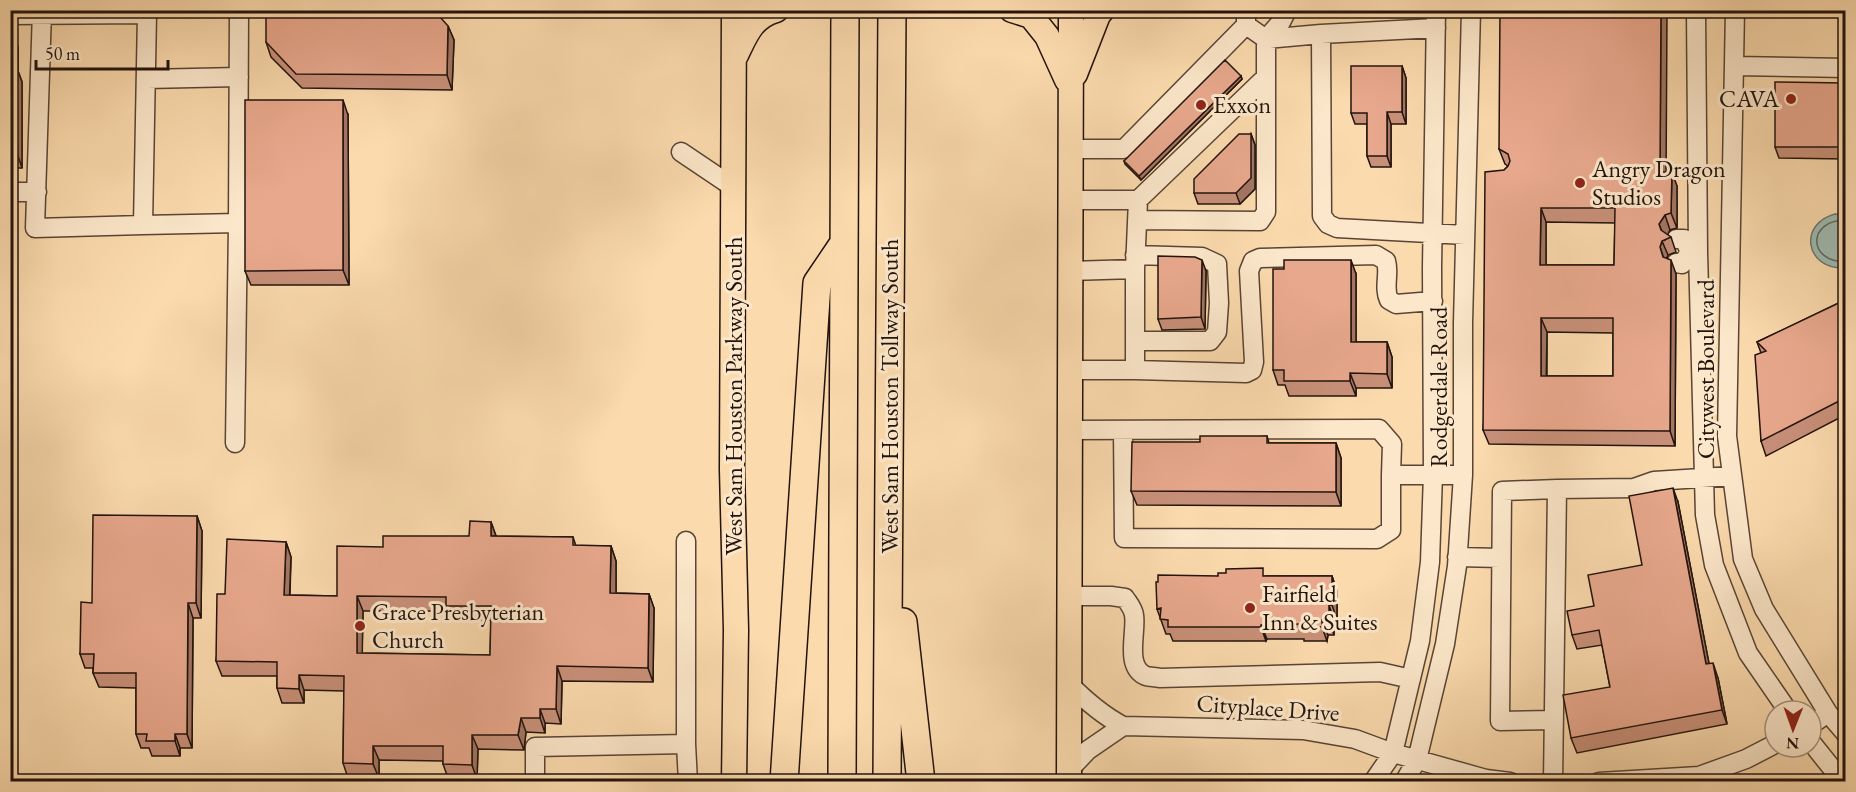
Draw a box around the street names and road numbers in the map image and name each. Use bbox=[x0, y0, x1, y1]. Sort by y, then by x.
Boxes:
street label: West Sam Houston Parkway South bbox=[718, 236, 749, 556]
street label: West Sam Houston Tollway South bbox=[874, 239, 905, 553]
street label: Citywest Boulevard bbox=[1690, 278, 1721, 459]
street label: Rodgerdale Road bbox=[1423, 306, 1454, 467]
street label: Cityplace Drive bbox=[1196, 687, 1341, 728]

